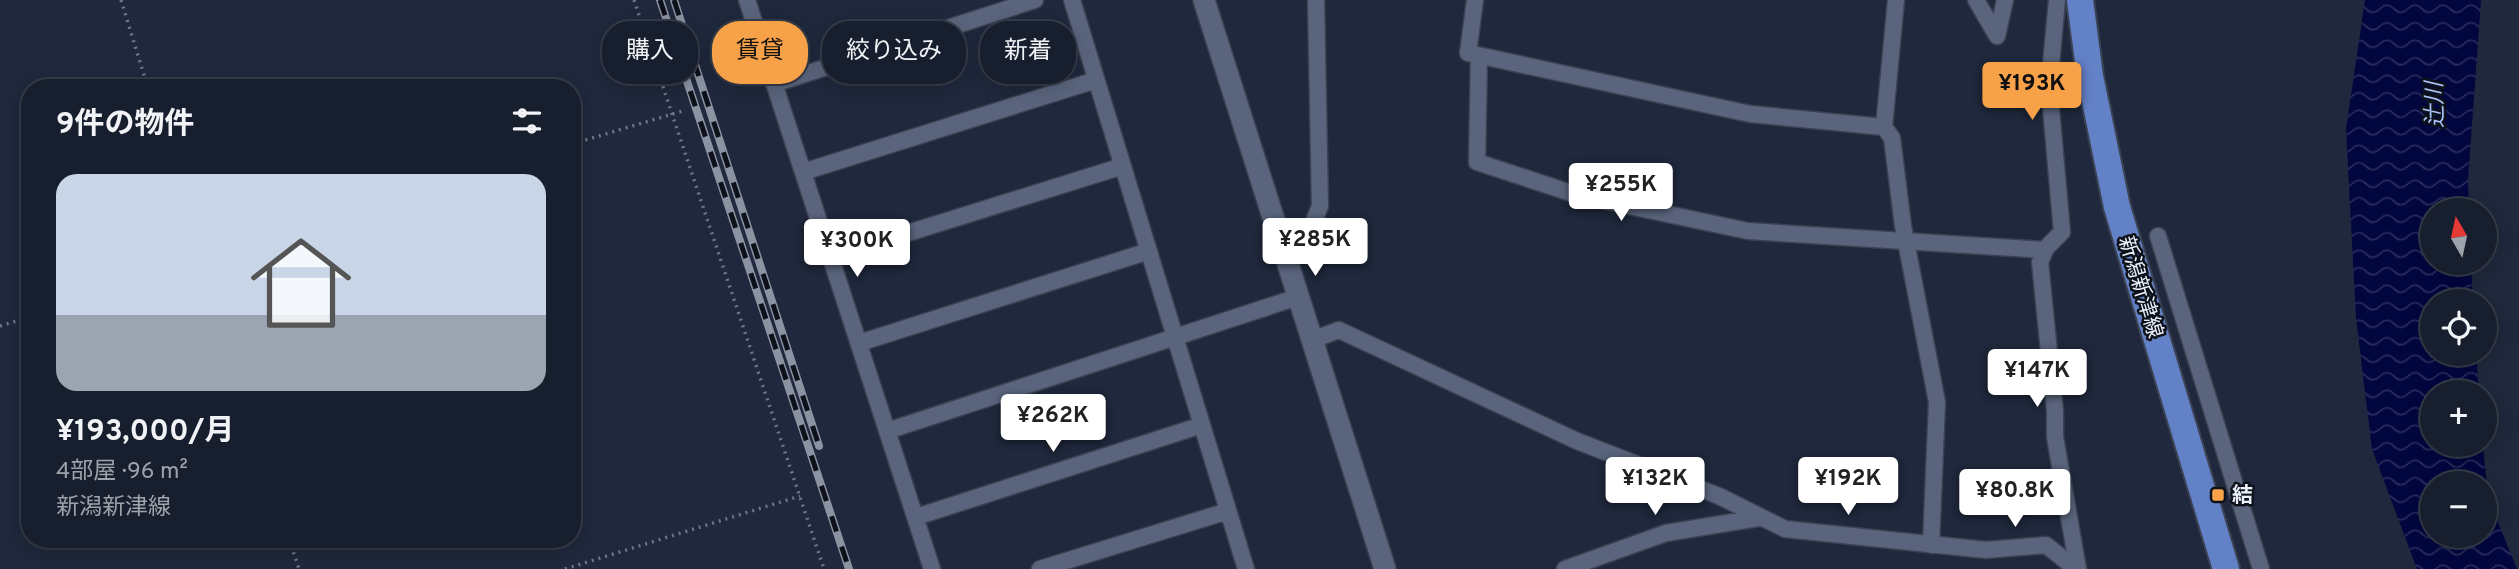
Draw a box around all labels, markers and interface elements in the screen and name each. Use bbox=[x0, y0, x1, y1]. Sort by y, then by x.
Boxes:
chip: 購入 bbox=[602, 21, 698, 84]
chip: 賃貸 bbox=[712, 21, 808, 84]
chip: 絞り込み bbox=[822, 21, 966, 84]
chip: 新着 bbox=[980, 21, 1076, 84]
pin: ¥193K bbox=[1983, 62, 2081, 122]
text: ¥193K bbox=[1998, 70, 2066, 99]
water label: 辻川 bbox=[2422, 79, 2451, 128]
icon: filters bbox=[508, 102, 546, 140]
text: 9件の物件 bbox=[56, 107, 194, 144]
pin: ¥255K bbox=[1572, 164, 1670, 223]
text: ¥255K bbox=[1585, 171, 1657, 200]
north arrow bbox=[2420, 198, 2497, 275]
map controls bbox=[2420, 198, 2497, 548]
pin: ¥285K bbox=[1266, 218, 1364, 278]
pin: ¥300K bbox=[808, 219, 906, 279]
icon: home bbox=[238, 220, 364, 346]
text: ¥285K bbox=[1279, 226, 1351, 255]
text: ¥300K bbox=[820, 227, 894, 256]
street label: 新潟新津線 bbox=[2111, 233, 2168, 342]
button: locate bbox=[2420, 289, 2497, 366]
pin: ¥147K bbox=[1988, 350, 2086, 409]
text: ¥147K bbox=[2004, 357, 2070, 386]
button: + bbox=[2420, 380, 2497, 457]
pin: ¥262K bbox=[1004, 394, 1102, 454]
text: ¥262K bbox=[1017, 402, 1089, 431]
text: ¥193,000/月 bbox=[56, 414, 234, 451]
text: 4部屋 · 96 m² bbox=[56, 458, 188, 487]
pin: ¥132K bbox=[1606, 458, 1704, 517]
pin: ¥192K bbox=[1799, 458, 1897, 517]
text: ¥132K bbox=[1622, 465, 1688, 494]
text: ¥192K bbox=[1814, 465, 1882, 494]
pin: ¥80.8K bbox=[1958, 470, 2072, 529]
button: − bbox=[2420, 471, 2497, 548]
text: ¥80.8K bbox=[1975, 477, 2055, 506]
place label: 結 bbox=[2232, 483, 2253, 510]
marker: 結 bbox=[2210, 487, 2226, 503]
text: 新潟新津線 bbox=[56, 494, 171, 523]

